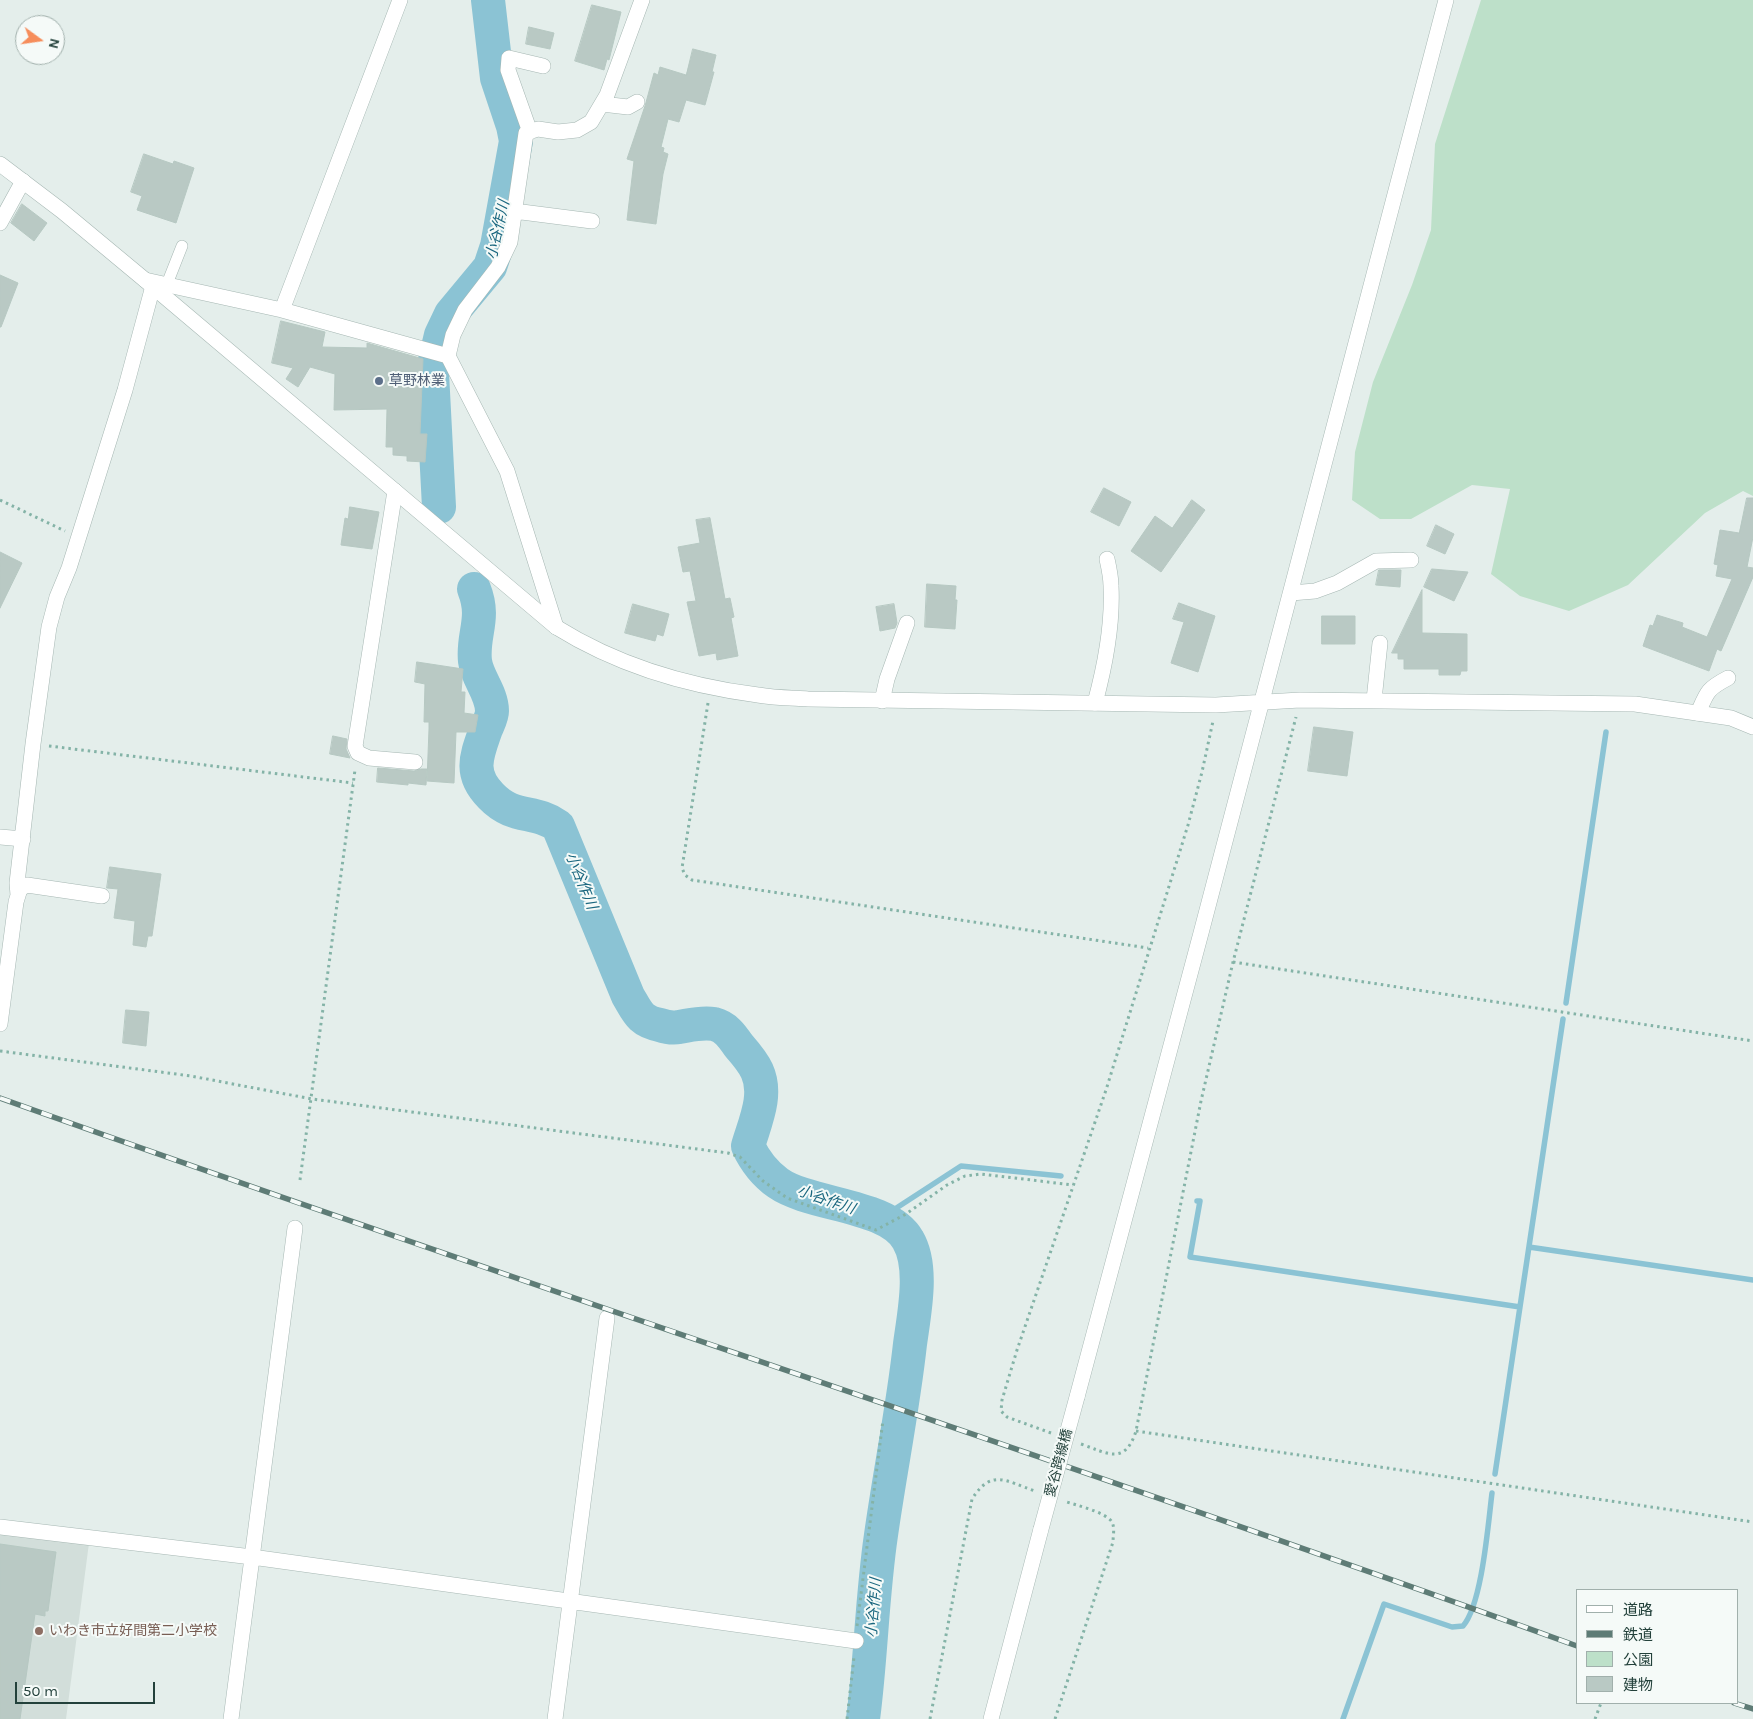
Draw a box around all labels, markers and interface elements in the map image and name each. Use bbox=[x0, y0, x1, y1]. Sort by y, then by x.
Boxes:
north arrow bbox=[15, 15, 65, 65]
text: N bbox=[45, 37, 64, 50]
water label: 小谷作川 bbox=[482, 199, 514, 261]
place label: 草野林業 bbox=[389, 373, 445, 389]
marker: 草野林業 bbox=[373, 375, 385, 387]
water label: 小谷作川 bbox=[561, 850, 601, 912]
water label: 小谷作川 bbox=[795, 1182, 857, 1218]
street label: 愛谷跨線橋 bbox=[1042, 1427, 1076, 1499]
water label: 小谷作川 bbox=[862, 1577, 886, 1639]
legend bbox=[1576, 1589, 1738, 1704]
text: 道路 bbox=[1623, 1601, 1653, 1619]
place label: いわき市立好間第二小学校 bbox=[49, 1623, 217, 1639]
marker: いわき市立好間第二小学校 bbox=[33, 1625, 45, 1637]
text: 鉄道 bbox=[1623, 1626, 1653, 1644]
text: 公園 bbox=[1623, 1651, 1653, 1669]
scale bar bbox=[18, 1672, 158, 1704]
text: 建物 bbox=[1623, 1676, 1653, 1694]
text: 50 m bbox=[23, 1682, 58, 1700]

